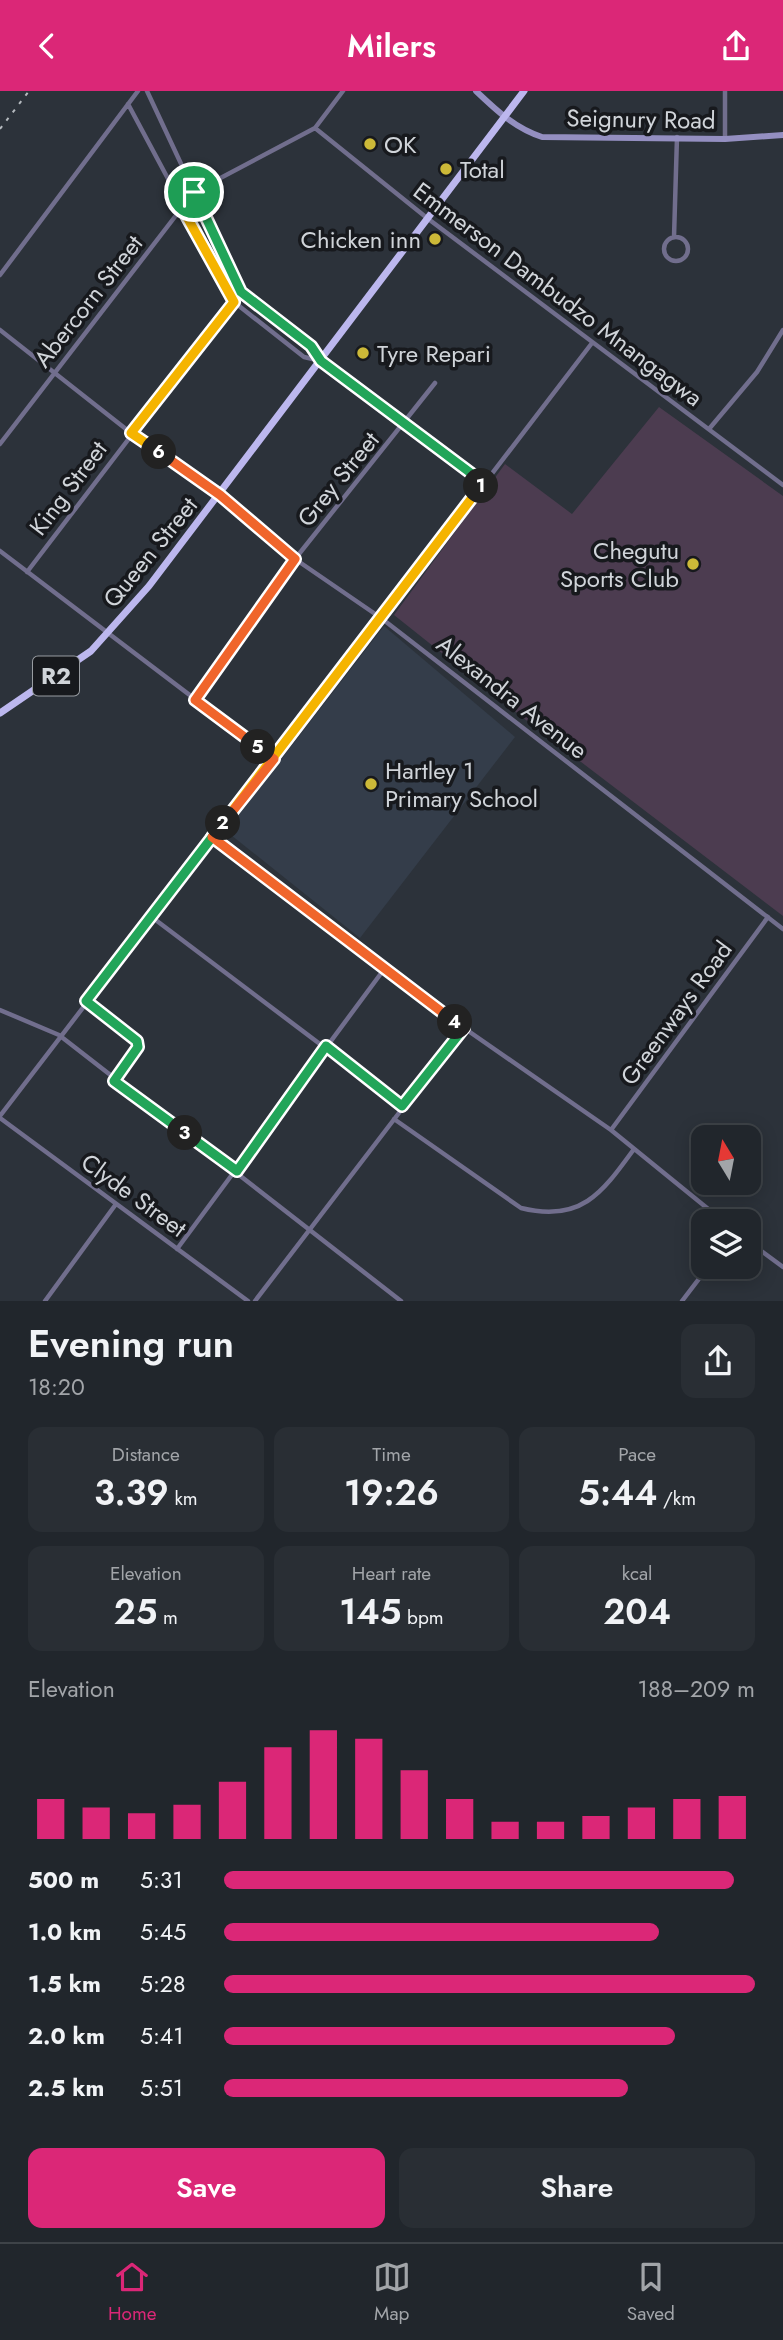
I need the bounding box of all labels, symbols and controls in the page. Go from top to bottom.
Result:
text: Milers [347,23,436,69]
icon: back [28,27,66,65]
icon: share [717,27,755,65]
street label: Seignury Road [566,100,716,138]
place label: OK [384,127,417,162]
marker: OK [362,136,378,152]
place label: Total [460,152,505,187]
marker: Total [438,161,454,177]
pin [164,162,224,222]
icon: arrive [175,173,213,211]
street label: Emmerson Dambudzo Mnangagwa [406,173,710,415]
place label: Chicken inn [300,222,421,257]
street label: Abercorn Street [25,227,151,375]
marker: Chicken inn [427,231,443,247]
place label: Tyre Repari [377,336,491,371]
marker: Tyre Repari [355,345,371,361]
street label: Grey Street [289,424,387,534]
street label: King Street [21,433,115,543]
pin: 6 [142,435,176,469]
text: 6 [152,438,165,465]
pin: 1 [463,469,498,503]
text: 1 [476,472,485,499]
street label: Queen Street [94,489,206,615]
place label: Chegutu Sports Club [560,533,679,596]
marker: Chegutu Sports Club [685,556,701,572]
street label: Alexandra Avenue [429,627,595,767]
road number: R2 [33,657,79,695]
pin: 5 [240,729,276,765]
text: 5 [251,733,264,760]
place label: Hartley 1 Primary School [385,753,538,816]
marker: Hartley 1 Primary School [363,776,379,792]
pin: 2 [206,805,241,841]
text: 2 [216,809,229,836]
street label: Greenways Road [612,934,740,1092]
pin: 4 [438,1005,472,1039]
text: 4 [448,1008,461,1035]
pin: 3 [168,1115,202,1151]
text: 3 [179,1119,190,1146]
north arrow [691,1125,761,1195]
map controls [691,1125,761,1279]
street label: Clyde Street [74,1145,194,1245]
button: layers [691,1209,761,1279]
text: Evening run [28,1316,234,1371]
button: share [681,1324,755,1398]
text: 18:20 [28,1370,85,1404]
text: Distance [112,1441,180,1468]
text: Time [372,1441,411,1468]
text: Pace [618,1441,656,1468]
text: 3.39 [94,1468,169,1518]
text: 19:26 [344,1468,439,1518]
text: 5:44 [578,1468,657,1518]
text: km [169,1485,198,1512]
text: /km [657,1485,696,1512]
text: Elevation [110,1560,182,1587]
text: Heart rate [352,1560,431,1587]
text: kcal [622,1560,653,1587]
text: 25 [114,1587,157,1637]
text: 145 [339,1587,401,1637]
text: 204 [603,1587,671,1637]
text: m [157,1604,178,1631]
text: bpm [401,1604,444,1631]
text: Elevation [28,1672,115,1706]
text: 188–209 m [638,1672,755,1706]
text: 500 m [28,1863,99,1897]
text: 5:31 [140,1863,183,1897]
text: 1.0 km [28,1915,101,1949]
text: 5:45 [140,1915,186,1949]
text: 1.5 km [28,1967,101,2001]
text: 5:28 [140,1967,186,2001]
text: 2.0 km [28,2019,105,2053]
text: 5:41 [140,2019,184,2053]
text: 2.5 km [28,2071,104,2105]
text: 5:51 [140,2071,183,2105]
button: Save [28,2148,385,2228]
button: Share [399,2148,755,2228]
tab: Home [108,2258,157,2327]
tab: Map [373,2258,411,2327]
tab: Saved [627,2258,675,2327]

